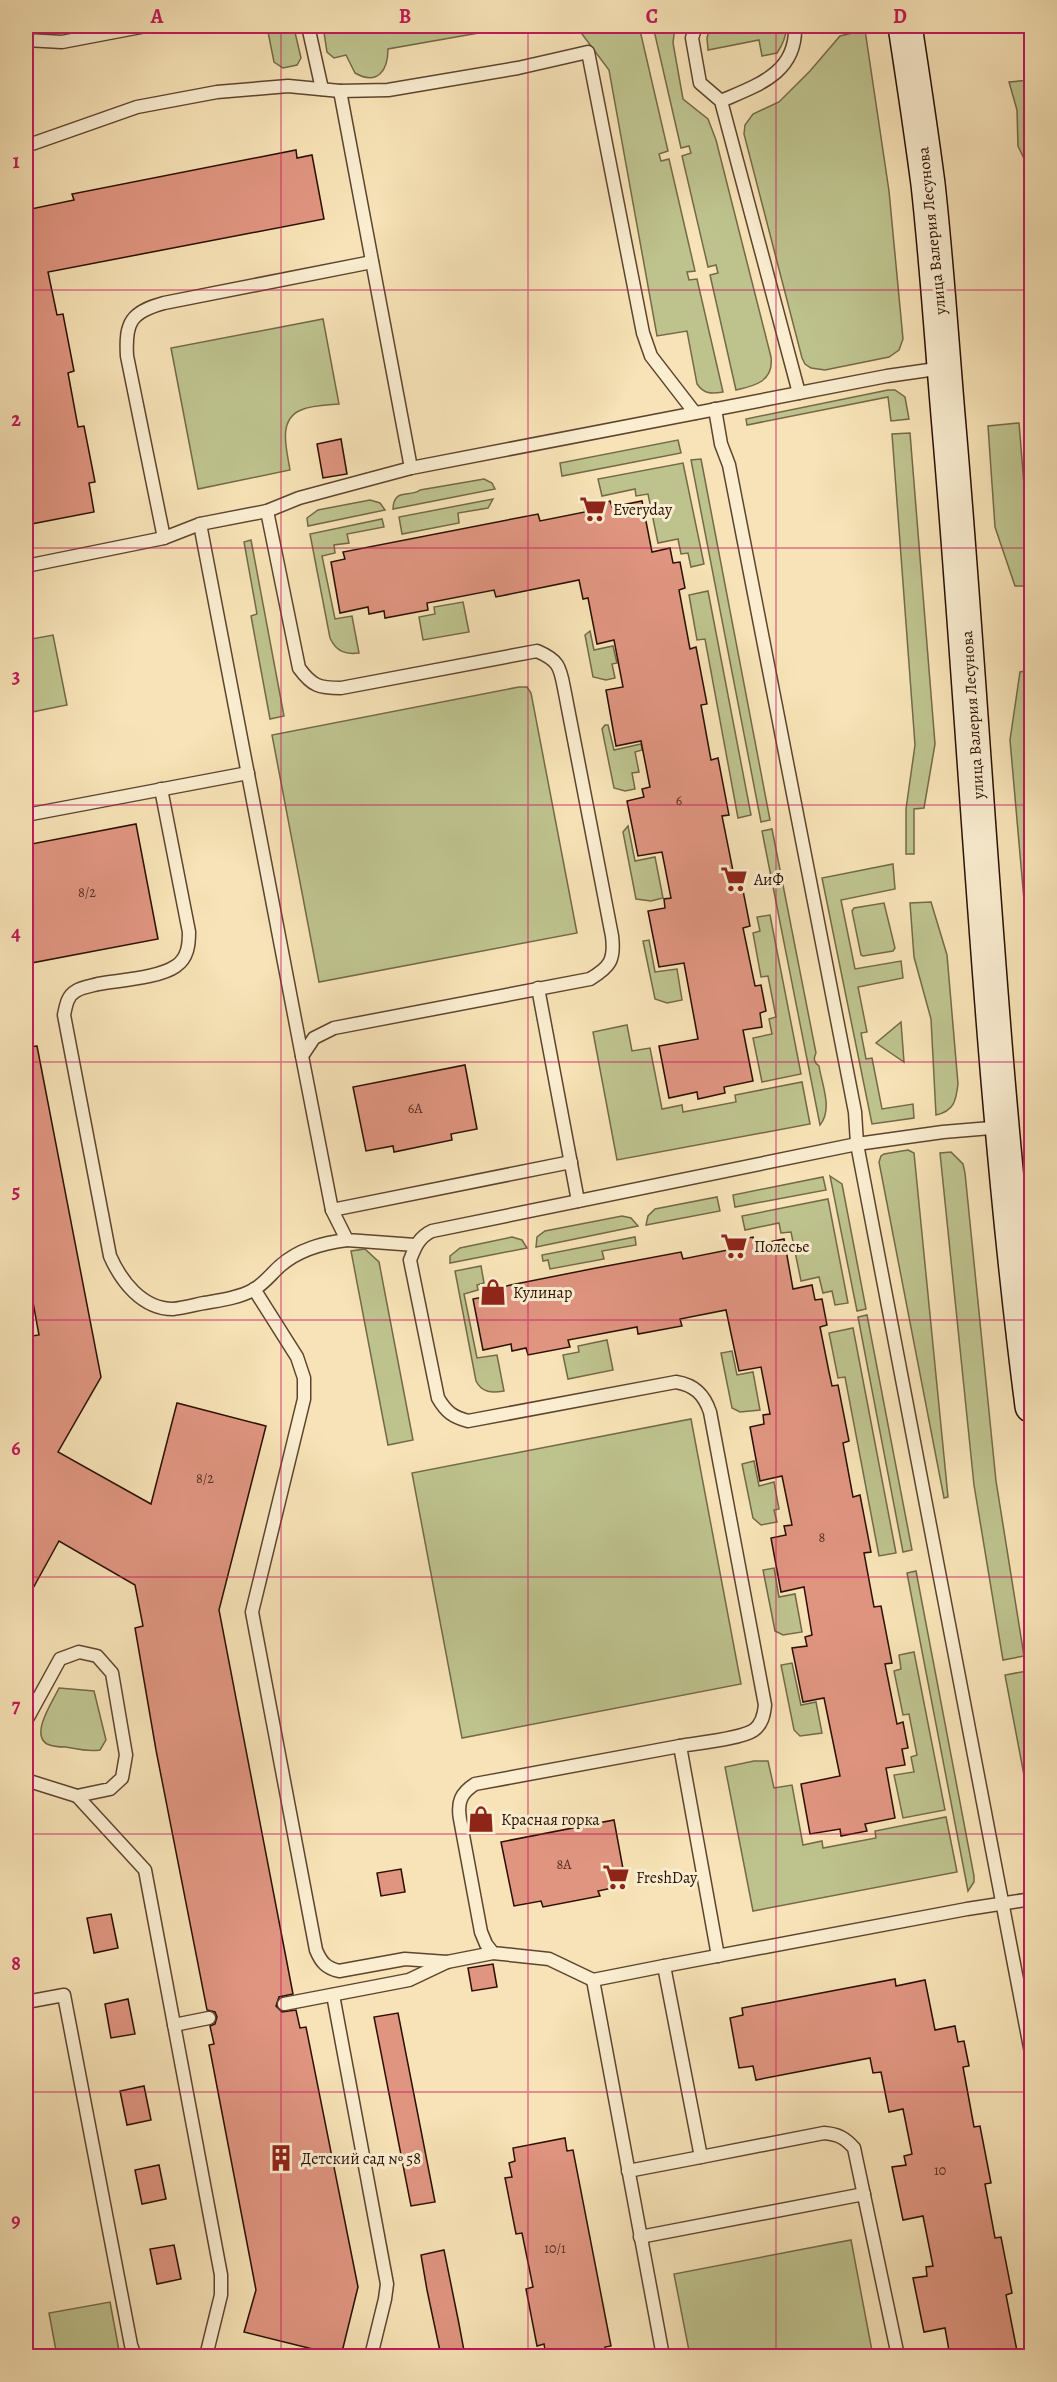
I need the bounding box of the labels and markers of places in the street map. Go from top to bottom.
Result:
supermarket icon: Everyday [578,494,608,524]
place label: Everyday [613,499,673,521]
supermarket icon: АиФ [719,864,749,894]
place label: АиФ [753,869,784,891]
supermarket icon: Полесье [719,1231,749,1261]
place label: Полесье [754,1236,810,1258]
shop icon: Кулинар [478,1277,508,1307]
place label: Кулинар [513,1282,572,1304]
shop icon: Красная горка [466,1804,496,1834]
place label: Красная горка [501,1809,600,1831]
supermarket icon: FreshDay [601,1862,631,1892]
place label: FreshDay [636,1867,698,1889]
building icon: Детский сад № 58 [266,2143,296,2173]
place label: Детский сад № 58 [301,2148,421,2170]

